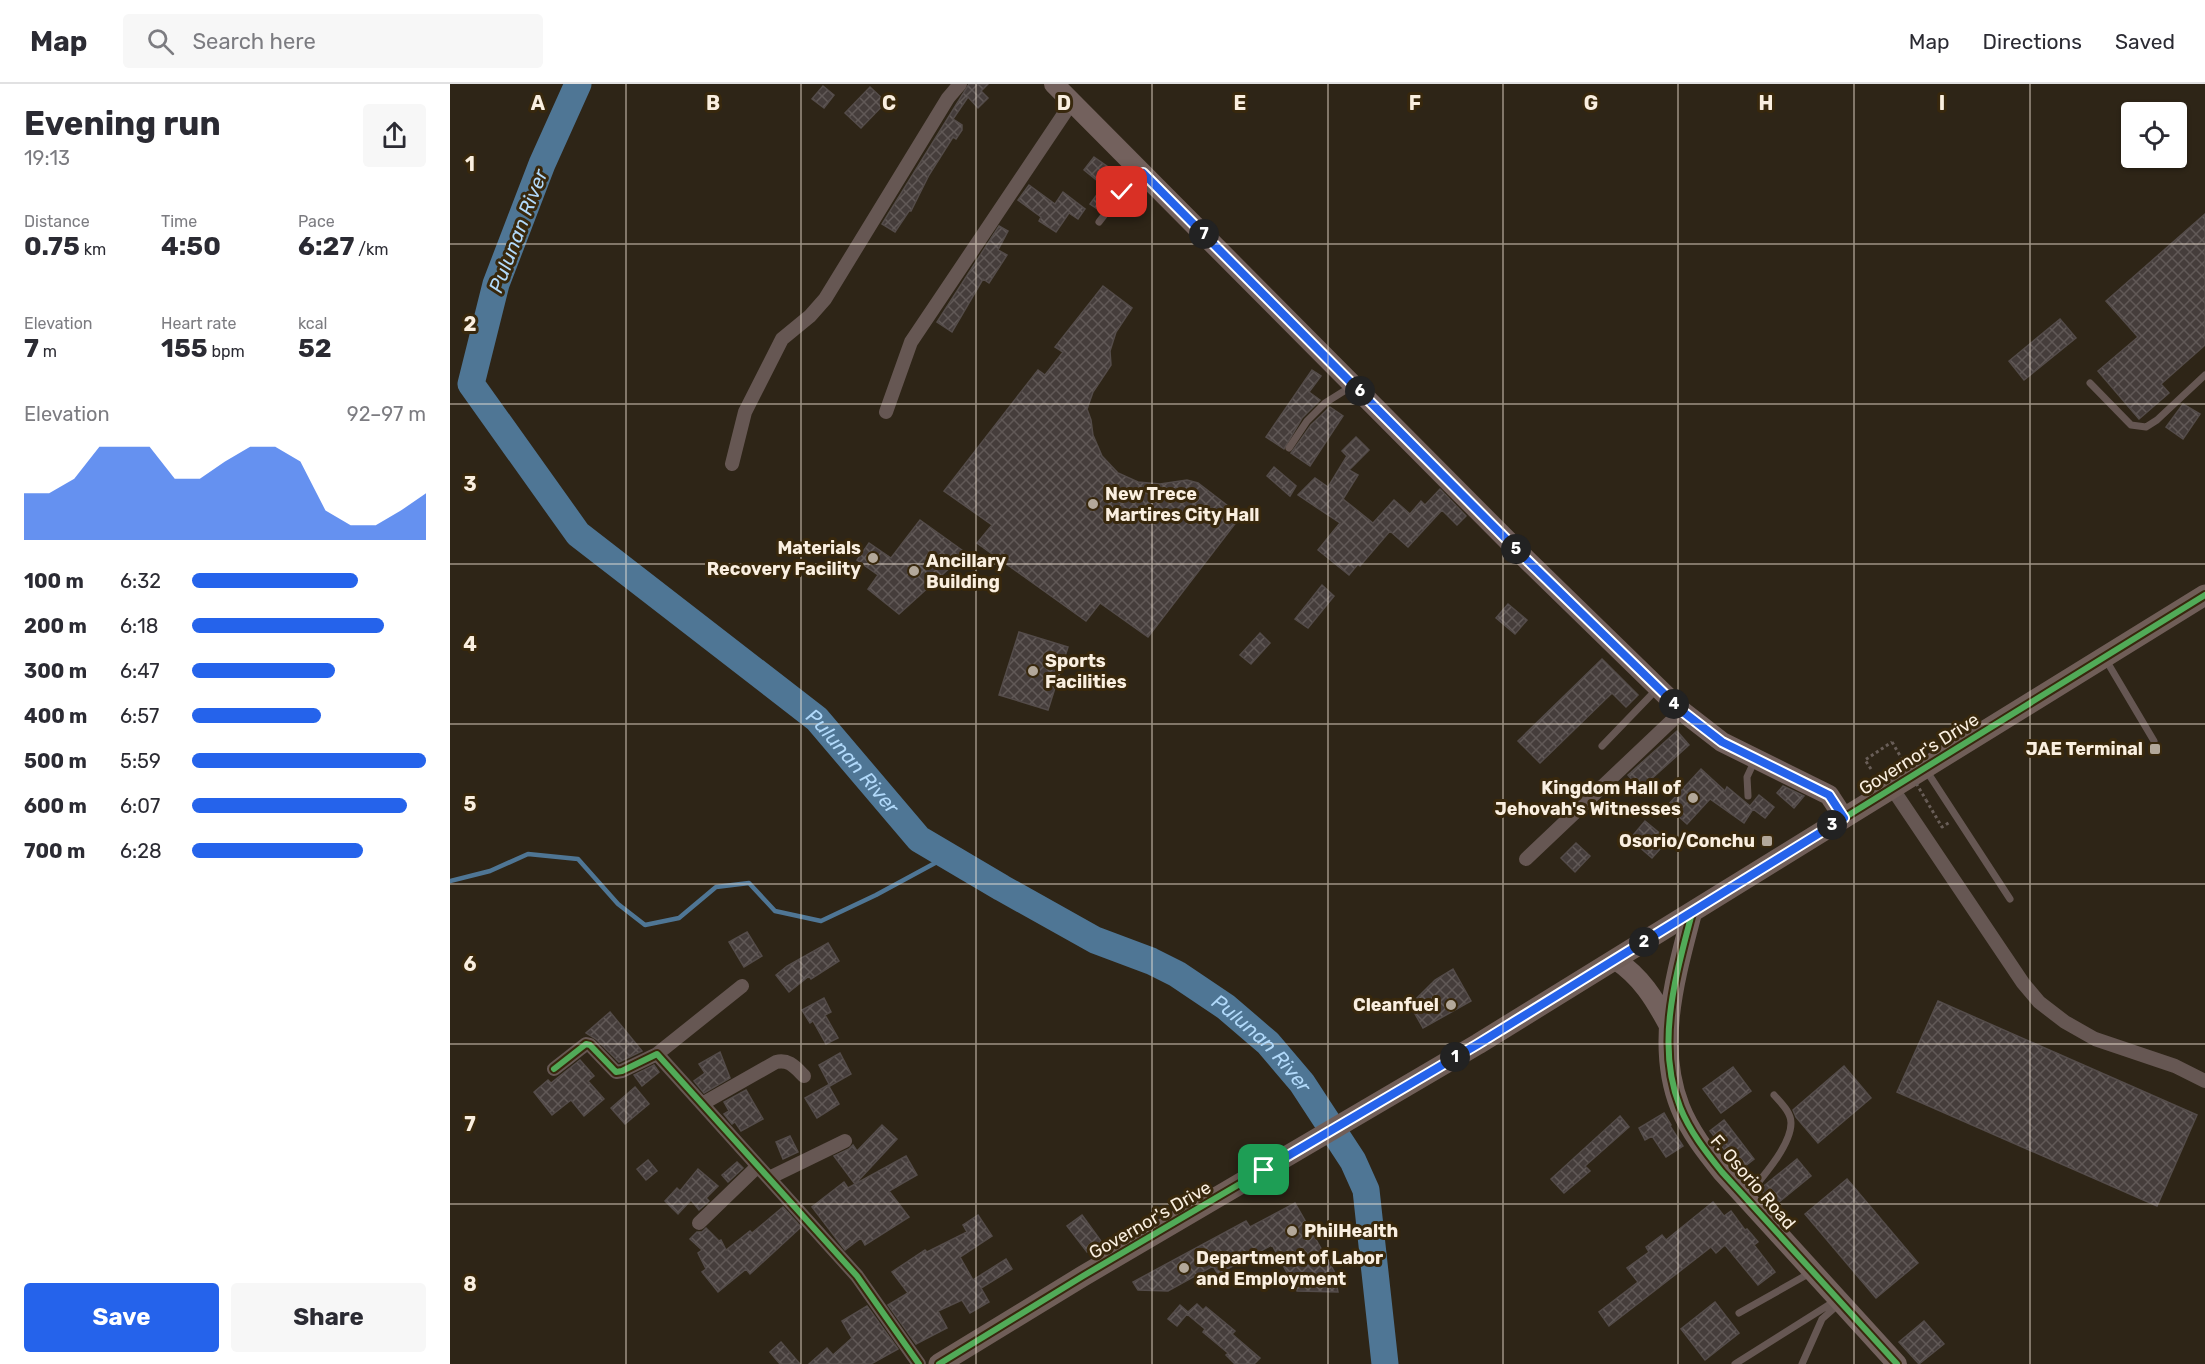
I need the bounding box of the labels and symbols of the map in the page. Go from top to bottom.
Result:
text: A [531,91,546,115]
text: B [706,91,720,115]
text: C [882,91,896,115]
text: D [1057,91,1071,115]
text: E [1234,91,1246,115]
text: F [1409,91,1421,115]
text: G [1584,91,1598,115]
text: H [1759,91,1773,115]
text: I [1939,91,1945,115]
text: 1 [465,152,475,176]
water label: Pulunan River [483,165,553,296]
pin [1096,166,1147,217]
pin: 7 [1189,219,1219,249]
text: 2 [464,312,477,336]
pin: 6 [1345,376,1375,406]
text: 3 [463,472,477,496]
place label: New Trece Martires City Hall [1105,483,1259,526]
marker: New Trece Martires City Hall [1086,497,1100,511]
pin: 5 [1501,534,1531,564]
place label: Materials Recovery Facility [707,537,861,580]
place label: Ancillary Building [926,550,1006,593]
marker: Materials Recovery Facility [866,551,880,565]
marker: Ancillary Building [907,564,921,578]
text: 4 [463,632,477,656]
place label: Sports Facilities [1045,650,1127,693]
marker: Sports Facilities [1026,664,1040,678]
pin: 4 [1659,689,1689,719]
water label: Pulunan River [802,703,905,820]
street label: Governor's Drive [1855,708,1983,800]
place label: JAE Terminal [2026,738,2143,760]
marker: JAE Terminal [2148,742,2162,756]
place label: Kingdom Hall of Jehovah's Witnesses [1495,777,1681,820]
marker: Kingdom Hall of Jehovah's Witnesses [1686,791,1700,805]
text: 5 [464,792,477,816]
pin: 3 [1817,810,1847,840]
place label: Osorio/Conchu [1619,830,1755,852]
marker: Osorio/Conchu [1760,834,1774,848]
pin: 2 [1629,927,1659,957]
text: 6 [463,952,477,976]
water label: Pulunan River [1207,989,1317,1098]
place label: Cleanfuel [1353,994,1439,1016]
marker: Cleanfuel [1444,998,1458,1012]
pin: 1 [1440,1042,1470,1072]
text: 7 [464,1112,476,1136]
street label: F. Osorio Road [1706,1130,1800,1234]
pin [1238,1144,1289,1195]
street label: Governor's Drive [1085,1176,1215,1264]
place label: PhilHealth [1304,1220,1398,1242]
marker: PhilHealth [1285,1224,1299,1238]
place label: Department of Labor and Employment [1196,1247,1383,1290]
marker: Department of Labor and Employment [1177,1261,1191,1275]
text: 8 [463,1272,477,1296]

